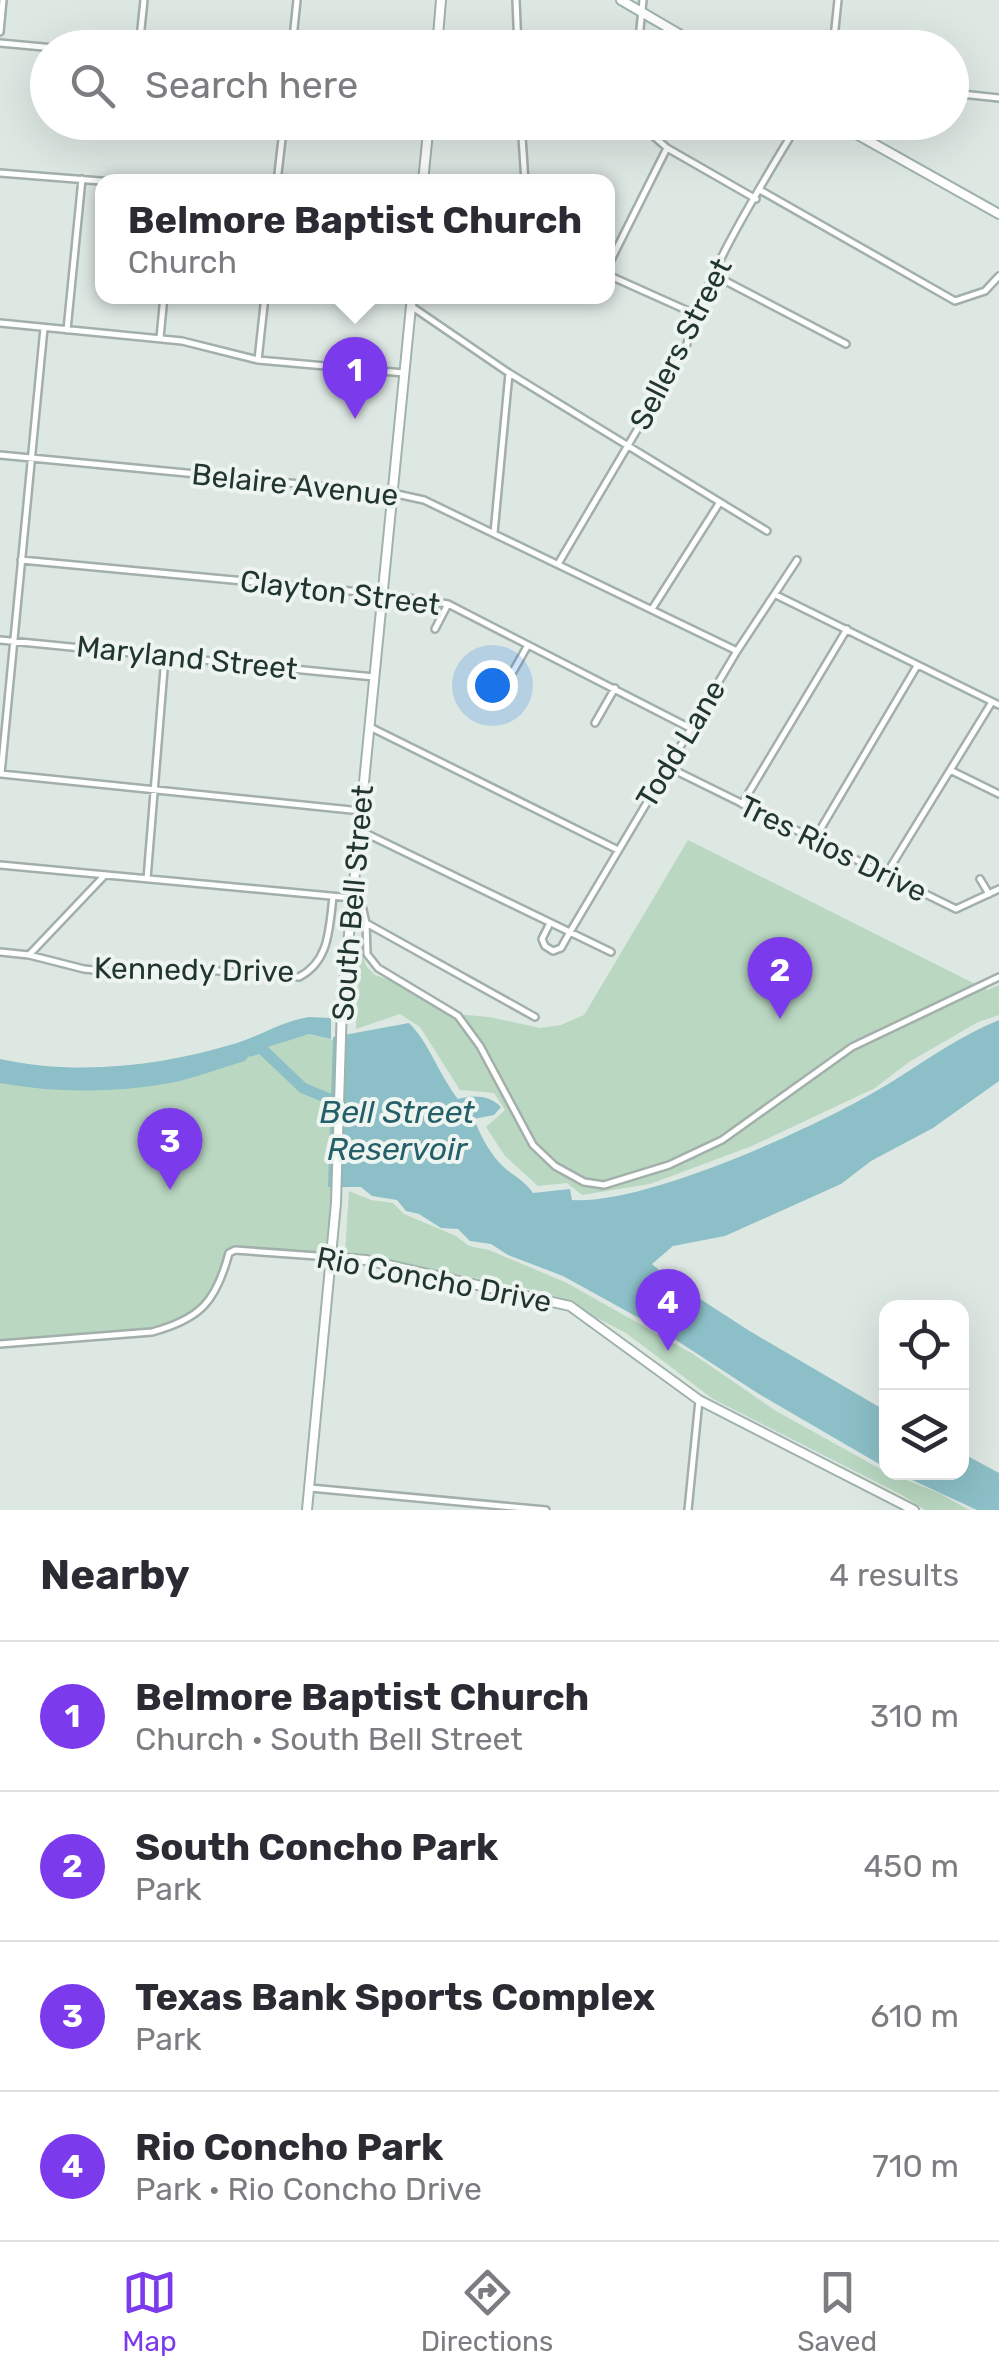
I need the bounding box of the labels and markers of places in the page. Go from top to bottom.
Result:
pin: 1 [322,336,388,419]
pin: 2 [748,936,812,1019]
pin: 3 [138,1108,202,1190]
pin: 4 [636,1268,700,1351]

